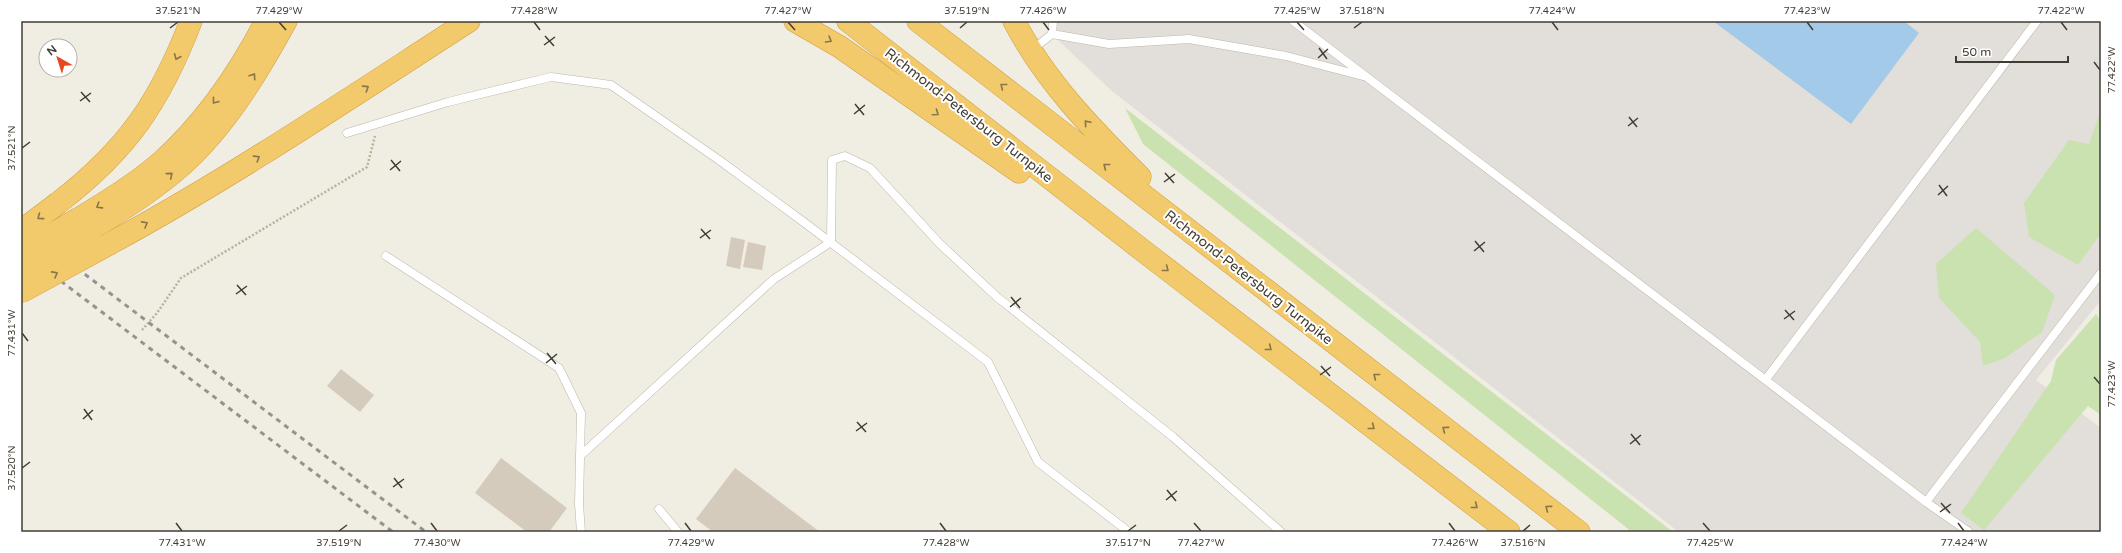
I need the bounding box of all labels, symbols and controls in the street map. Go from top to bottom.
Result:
text: 37.521°N [155,5,201,17]
text: 77.429°W [255,5,303,17]
text: 77.428°W [510,5,558,17]
text: 77.427°W [764,5,812,17]
text: 37.519°N [944,5,990,17]
text: 77.426°W [1019,5,1067,17]
text: 77.425°W [1274,5,1321,17]
text: 37.518°N [1339,5,1385,17]
text: 77.424°W [1528,5,1576,17]
text: 77.423°W [1783,5,1831,17]
text: 77.422°W [2037,5,2085,17]
one-way arrow [824,36,832,43]
north arrow [38,38,78,78]
scale bar [1956,38,2068,64]
text: N [44,43,60,58]
street label: Richmond-Petersburg Turnpike [881,45,1056,186]
text: 50 m [1962,45,1991,59]
text: 77.422°W [2106,46,2118,94]
one-way arrow [173,54,181,61]
one-way arrow [249,73,256,80]
one-way arrow [1000,84,1007,91]
one-way arrow [362,85,369,92]
one-way arrow [213,96,220,103]
one-way arrow [932,108,939,116]
one-way arrow [1085,120,1092,127]
text: 37.521°N [6,125,18,171]
one-way arrow [253,155,260,163]
one-way arrow [1103,163,1110,170]
one-way arrow [166,173,173,180]
one-way arrow [96,201,103,209]
street label: Richmond-Petersburg Turnpike [1161,207,1336,348]
one-way arrow [37,212,44,219]
one-way arrow [141,222,148,229]
one-way arrow [1161,264,1168,271]
one-way arrow [51,271,58,278]
text: 77.431°W [6,309,18,357]
one-way arrow [1265,343,1272,351]
text: 77.423°W [2106,360,2118,408]
one-way arrow [1373,373,1380,381]
one-way arrow [1368,422,1375,429]
one-way arrow [1442,427,1449,434]
text: 37.520°N [6,445,18,491]
one-way arrow [1471,502,1478,509]
one-way arrow [1545,506,1552,513]
text: 77.431°W [158,537,206,549]
text: 37.519°N [316,537,362,549]
text: 77.430°W [413,537,461,549]
text: 77.429°W [667,537,715,549]
text: 77.428°W [922,537,970,549]
text: 37.517°N [1105,537,1151,549]
text: 77.427°W [1177,537,1225,549]
text: 77.426°W [1431,537,1479,549]
text: 37.516°N [1500,537,1546,549]
text: 77.425°W [1687,537,1734,549]
text: 77.424°W [1940,537,1988,549]

